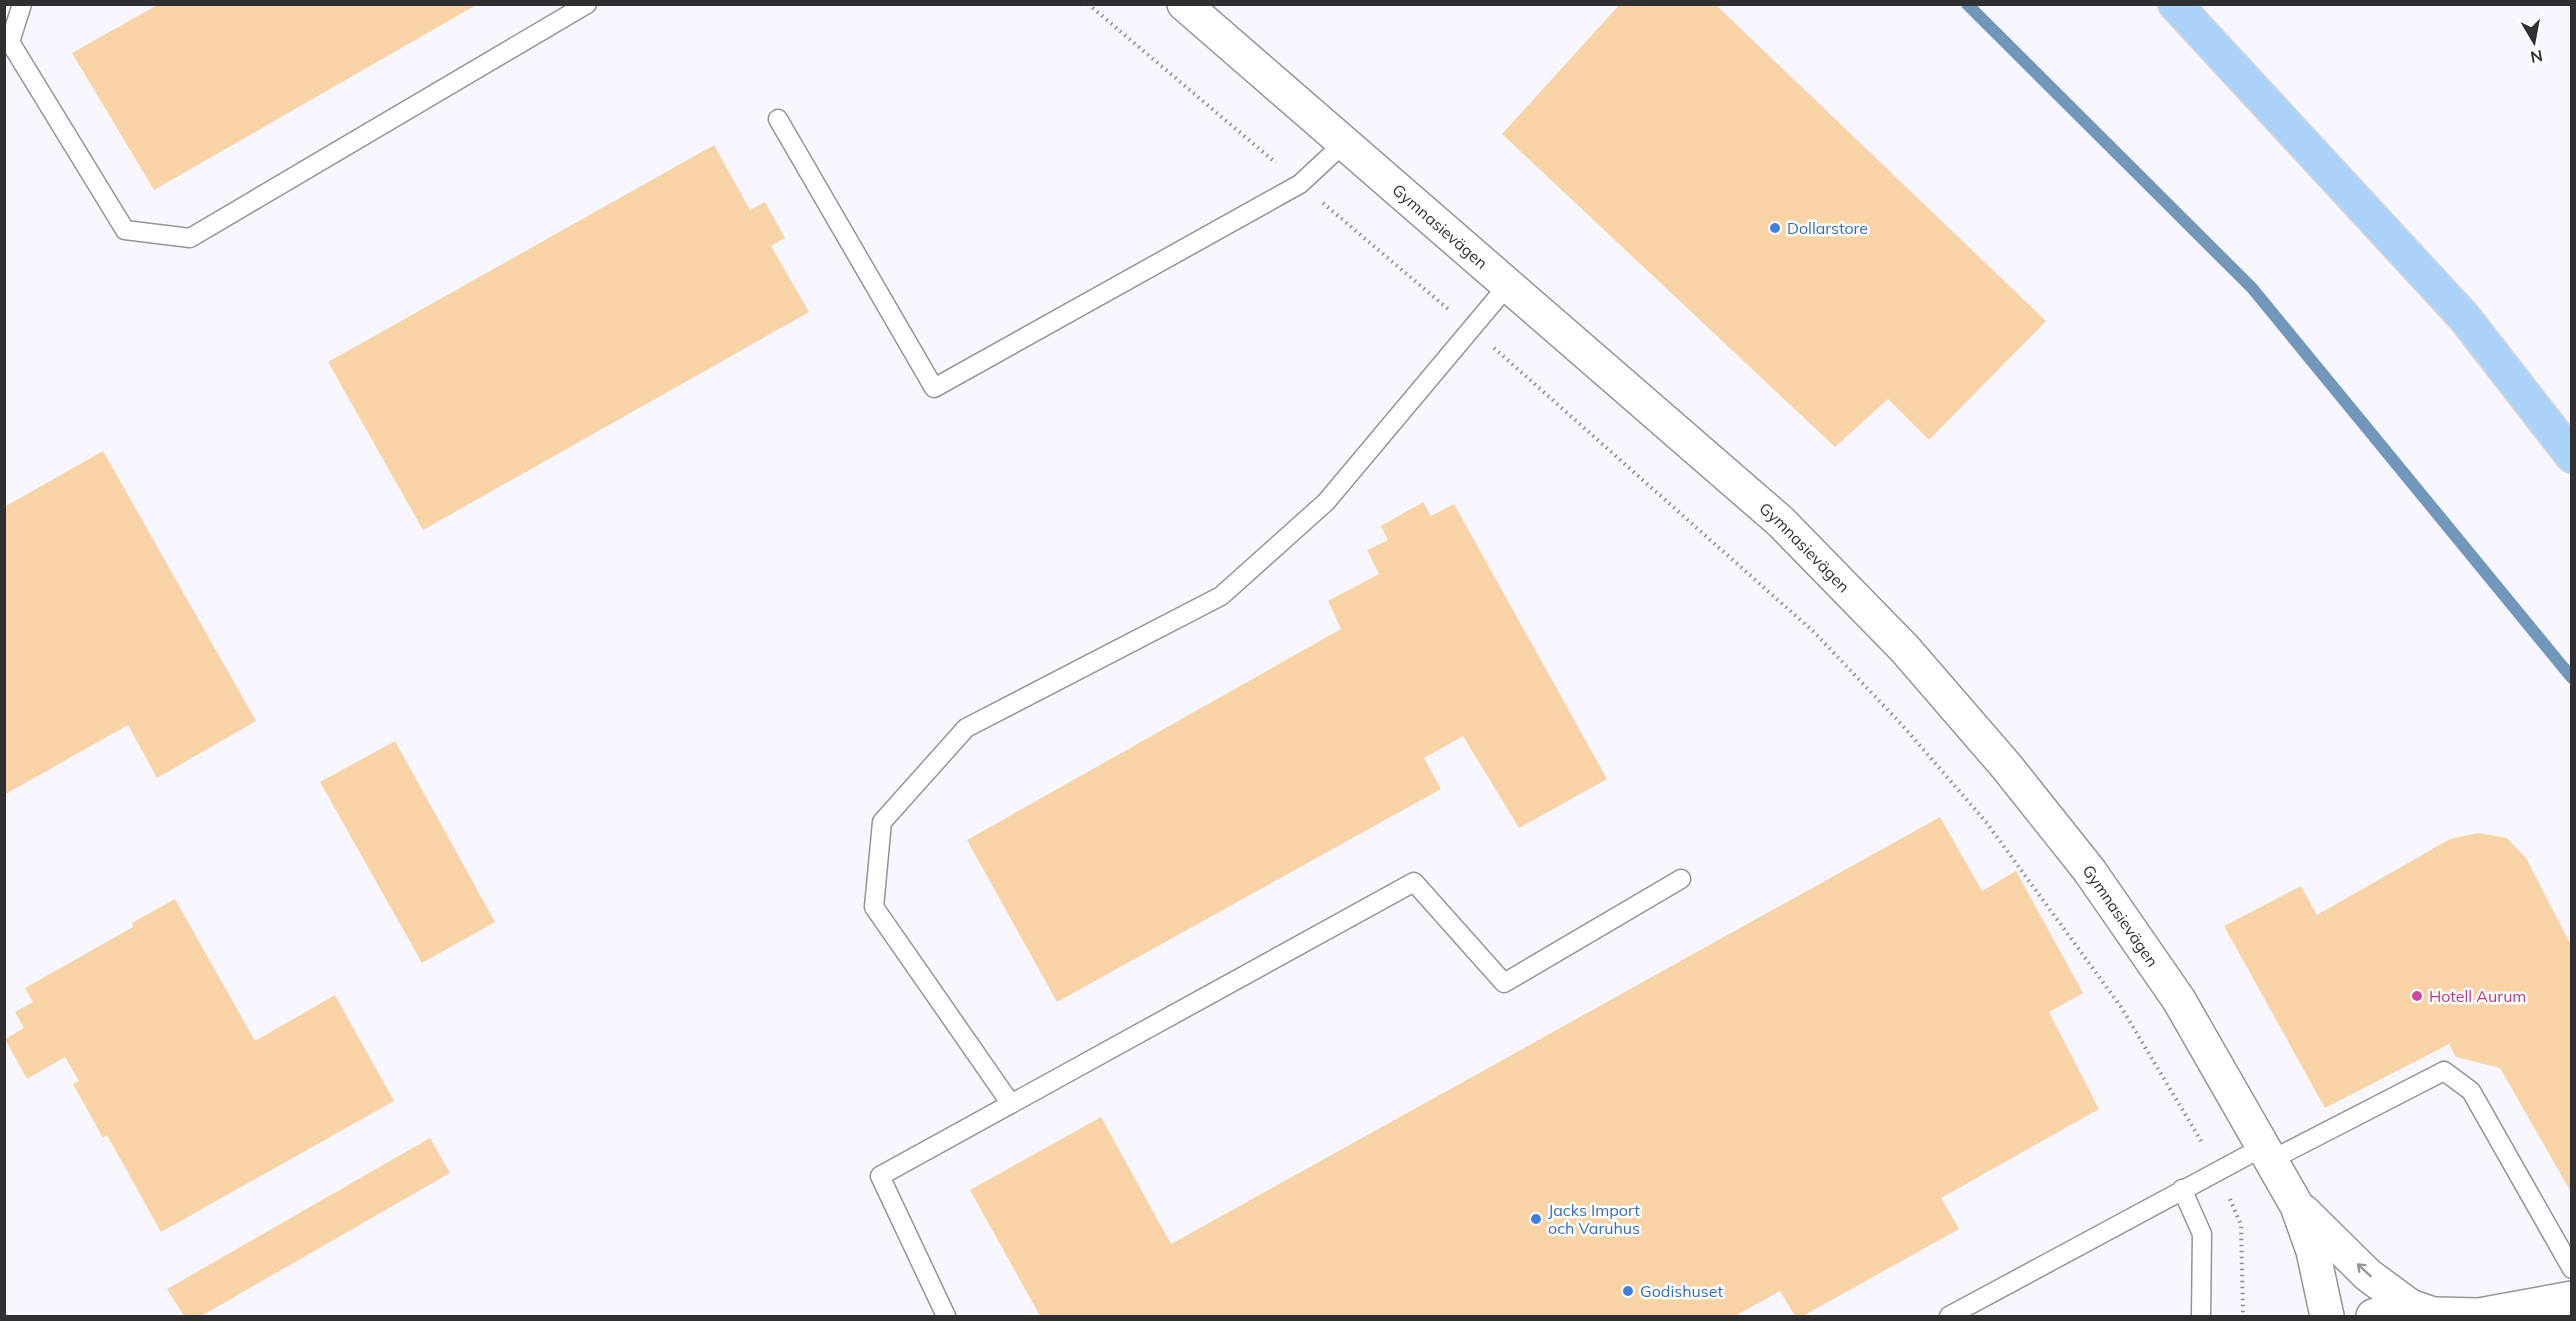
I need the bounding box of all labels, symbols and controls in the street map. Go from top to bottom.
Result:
north arrow [2504,12,2564,72]
text: N [2529,46,2544,68]
street label: Gymnasievägen [1388,179,1492,273]
place label: Dollarstore [1787,218,1868,238]
marker: Dollarstore [1768,221,1782,235]
street label: Gymnasievägen [1755,498,1854,596]
street label: Gymnasievägen [2078,861,2163,970]
place label: Hotell Aurum [2429,986,2526,1006]
marker: Hotell Aurum [2410,989,2424,1003]
place label: Jacks Import och Varuhus [1548,1200,1640,1238]
marker: Jacks Import och Varuhus [1529,1212,1543,1226]
one-way arrow [2357,1264,2372,1278]
place label: Godishuset [1640,1281,1723,1301]
marker: Godishuset [1621,1284,1635,1298]

